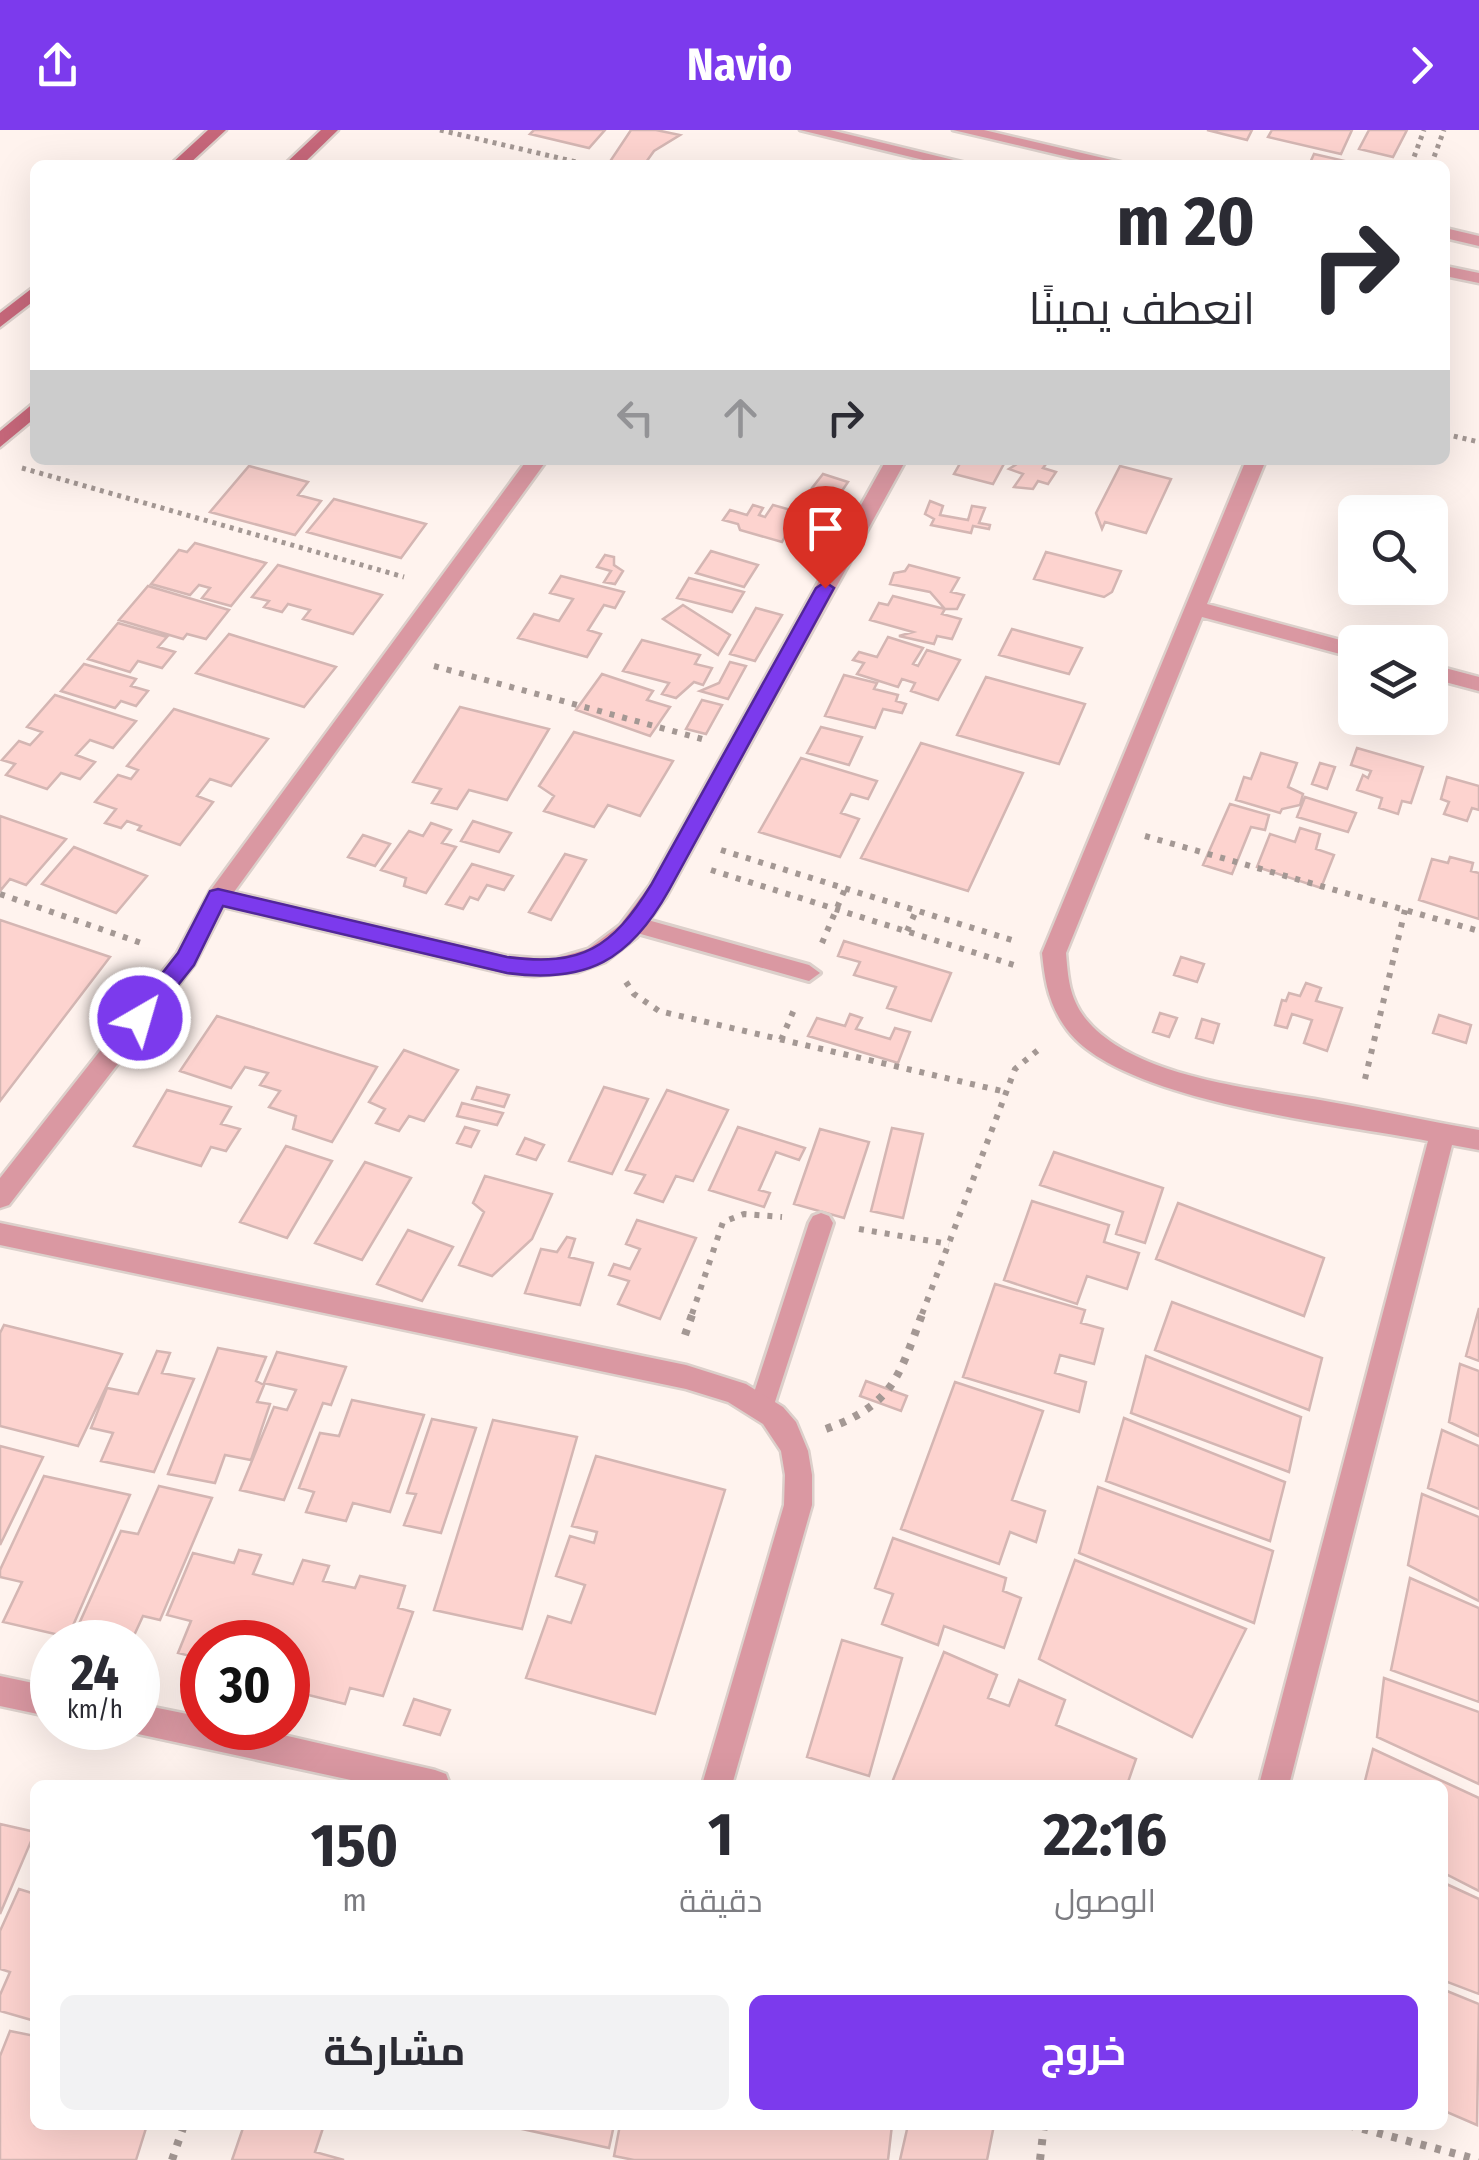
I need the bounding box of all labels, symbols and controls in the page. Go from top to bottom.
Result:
icon: share [30,38,85,93]
text: Navio [687,38,792,92]
icon: forward [1394,38,1449,93]
text: 20 m [1116,180,1255,264]
icon: right [1290,200,1420,330]
text: انعطف يمينًا [1028,282,1255,336]
icon: left [608,390,663,445]
icon: ahead [713,390,768,445]
icon: right [818,390,873,445]
pin [783,486,868,589]
map controls [1338,495,1448,735]
button: search [1338,495,1448,605]
icon: arrive [798,501,853,556]
button: layers [1338,625,1448,735]
position arrow [88,966,192,1070]
speed limit sign: 30 [180,1620,310,1750]
text: 24 [71,1643,119,1703]
text: km/h [67,1695,123,1725]
text: 1 [708,1799,733,1871]
text: 22:16 [1043,1799,1167,1871]
text: 150 [311,1810,398,1882]
text: m [342,1881,367,1919]
text: دقيقة [679,1882,762,1920]
text: الوصول [1054,1882,1156,1920]
button: مشاركة [60,1995,729,2110]
button: خروج [749,1995,1418,2110]

